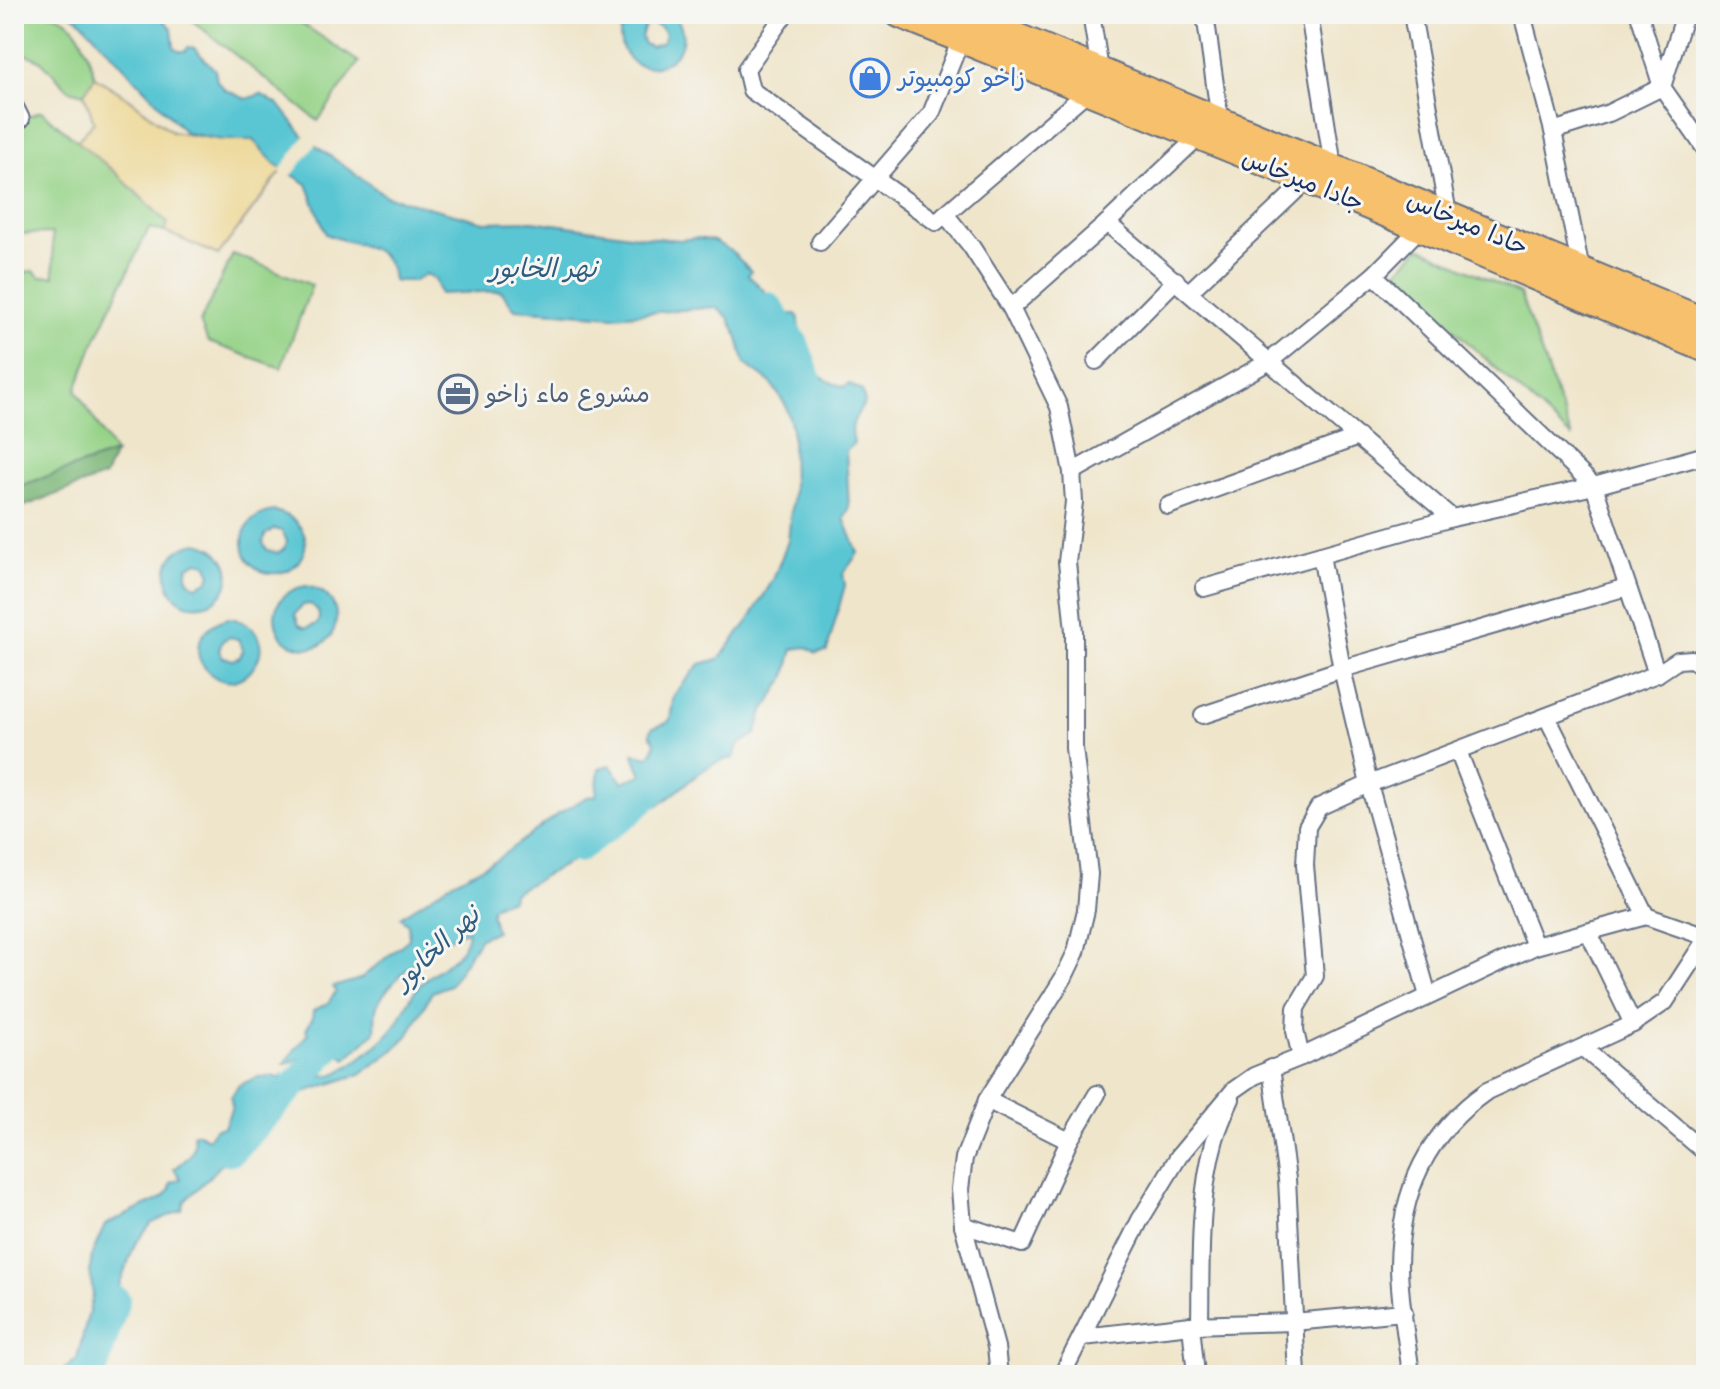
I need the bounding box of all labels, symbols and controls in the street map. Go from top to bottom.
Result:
shop icon: زاخو كومبيوتر [849,57,891,99]
place label: زاخو كومبيوتر [896,61,1025,94]
street label: جادا ميرخاس [1238,140,1369,217]
street label: حادا ميرخاس [1403,182,1533,261]
water label: نهر الخابور [486,250,600,285]
office icon: مشروع ماء زاخو [437,373,479,415]
place label: مشروع ماء زاخو [484,377,650,411]
water label: نهر الخابور [382,895,489,998]

